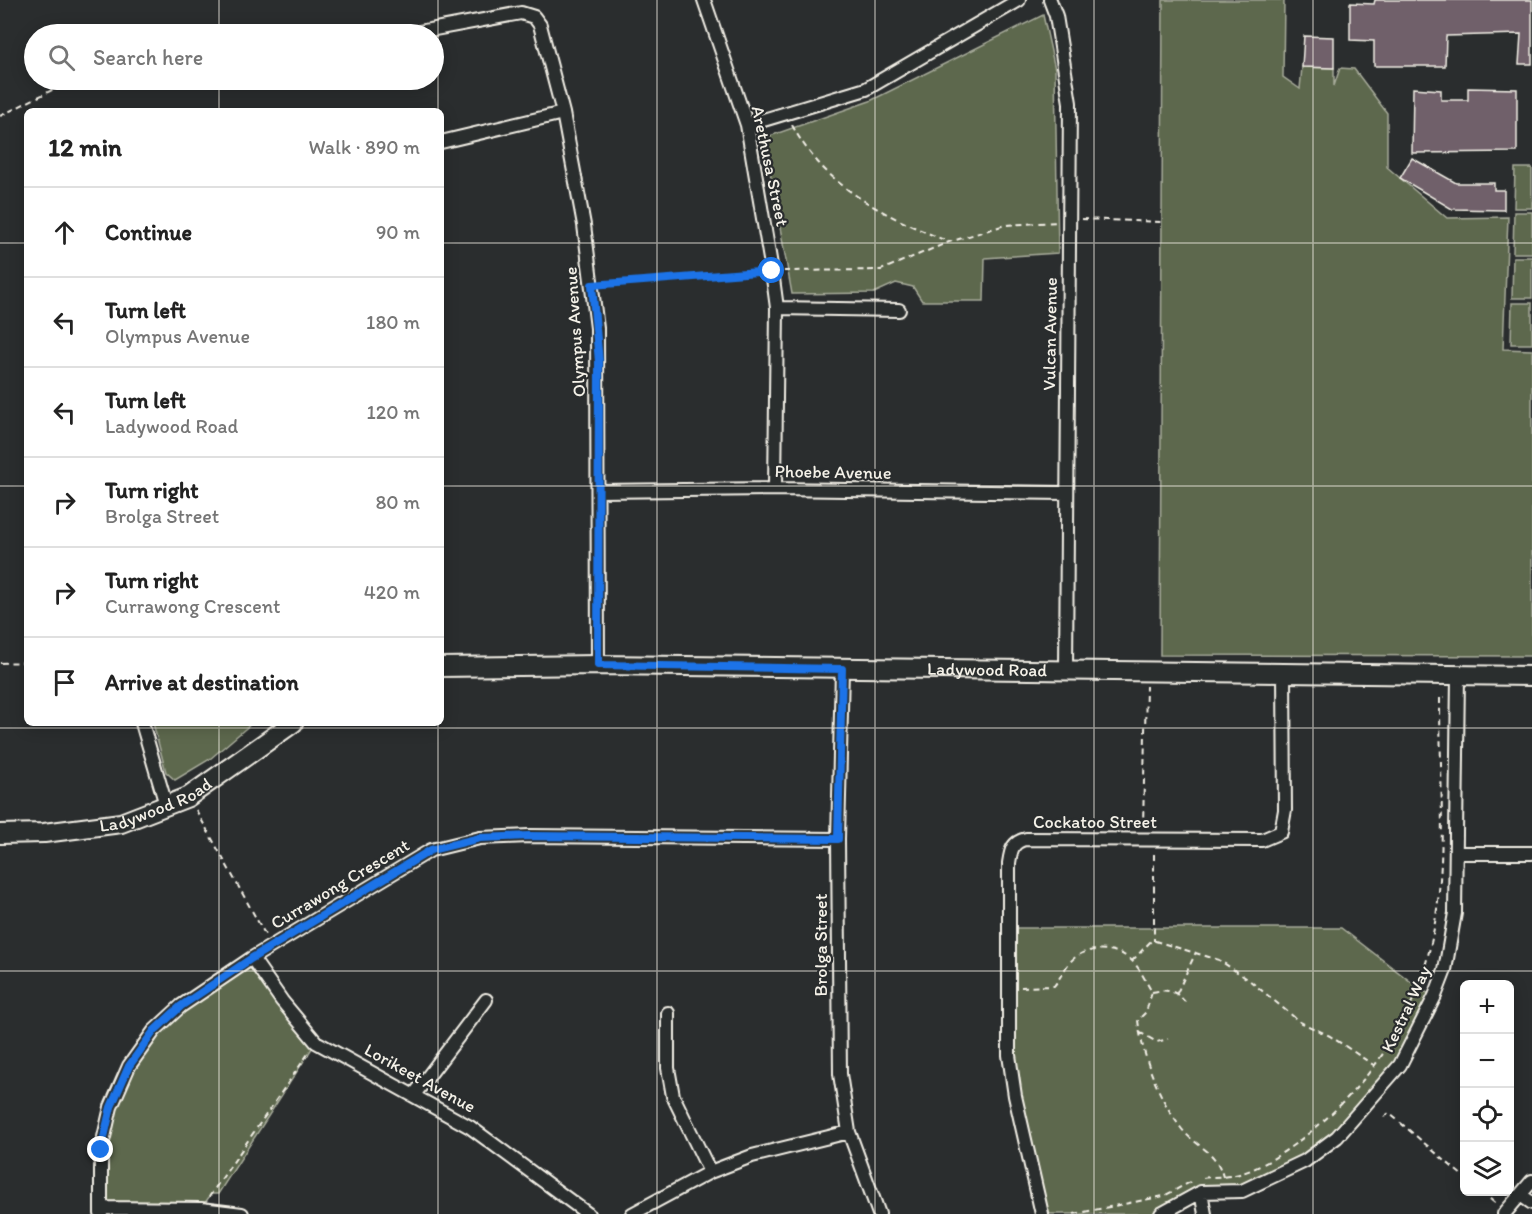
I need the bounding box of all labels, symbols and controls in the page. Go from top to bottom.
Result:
search box [24,24,444,90]
icon: search [45,41,78,74]
text: Search here [93,44,203,71]
street label: Arethusa Street [746,104,794,229]
text: 12 min [48,131,122,163]
text: Walk · 890 m [308,135,420,159]
icon: ahead [48,216,81,249]
text: Continue [105,219,192,246]
text: 90 m [376,220,420,244]
route start [758,257,784,283]
street label: Olympus Avenue [559,266,591,398]
street label: Vulcan Avenue [1038,277,1062,391]
text: Turn left [105,297,186,324]
icon: left [48,306,81,339]
text: 180 m [366,310,420,334]
text: Olympus Avenue [105,324,250,348]
text: Turn left [105,387,186,414]
icon: left [48,396,81,429]
text: 120 m [367,400,420,424]
text: Ladywood Road [105,414,238,438]
street label: Phoebe Avenue [774,460,892,484]
text: Turn right [105,477,199,504]
icon: right [48,486,81,519]
text: 80 m [375,490,420,514]
text: Brolga Street [105,504,219,528]
text: Turn right [105,567,199,594]
icon: right [48,576,81,609]
text: 420 m [364,580,420,604]
text: Currawong Crescent [105,594,281,618]
street label: Ladywood Road [927,658,1047,681]
icon: arrive [48,666,81,699]
text: Arrive at destination [105,669,299,696]
street label: Ladywood Road [98,773,216,837]
street label: Cockatoo Street [1033,811,1157,833]
street label: Currawong Crescent [267,834,414,934]
street label: Brolga Street [810,893,832,996]
street label: Kestral Way [1376,962,1436,1056]
map controls [1460,980,1514,1196]
button: + [1460,980,1514,1034]
button: − [1460,1034,1514,1088]
street label: Lorikeet Avenue [361,1038,479,1118]
button: locate [1460,1088,1514,1142]
route end [87,1136,113,1162]
button: layers [1460,1142,1514,1196]

